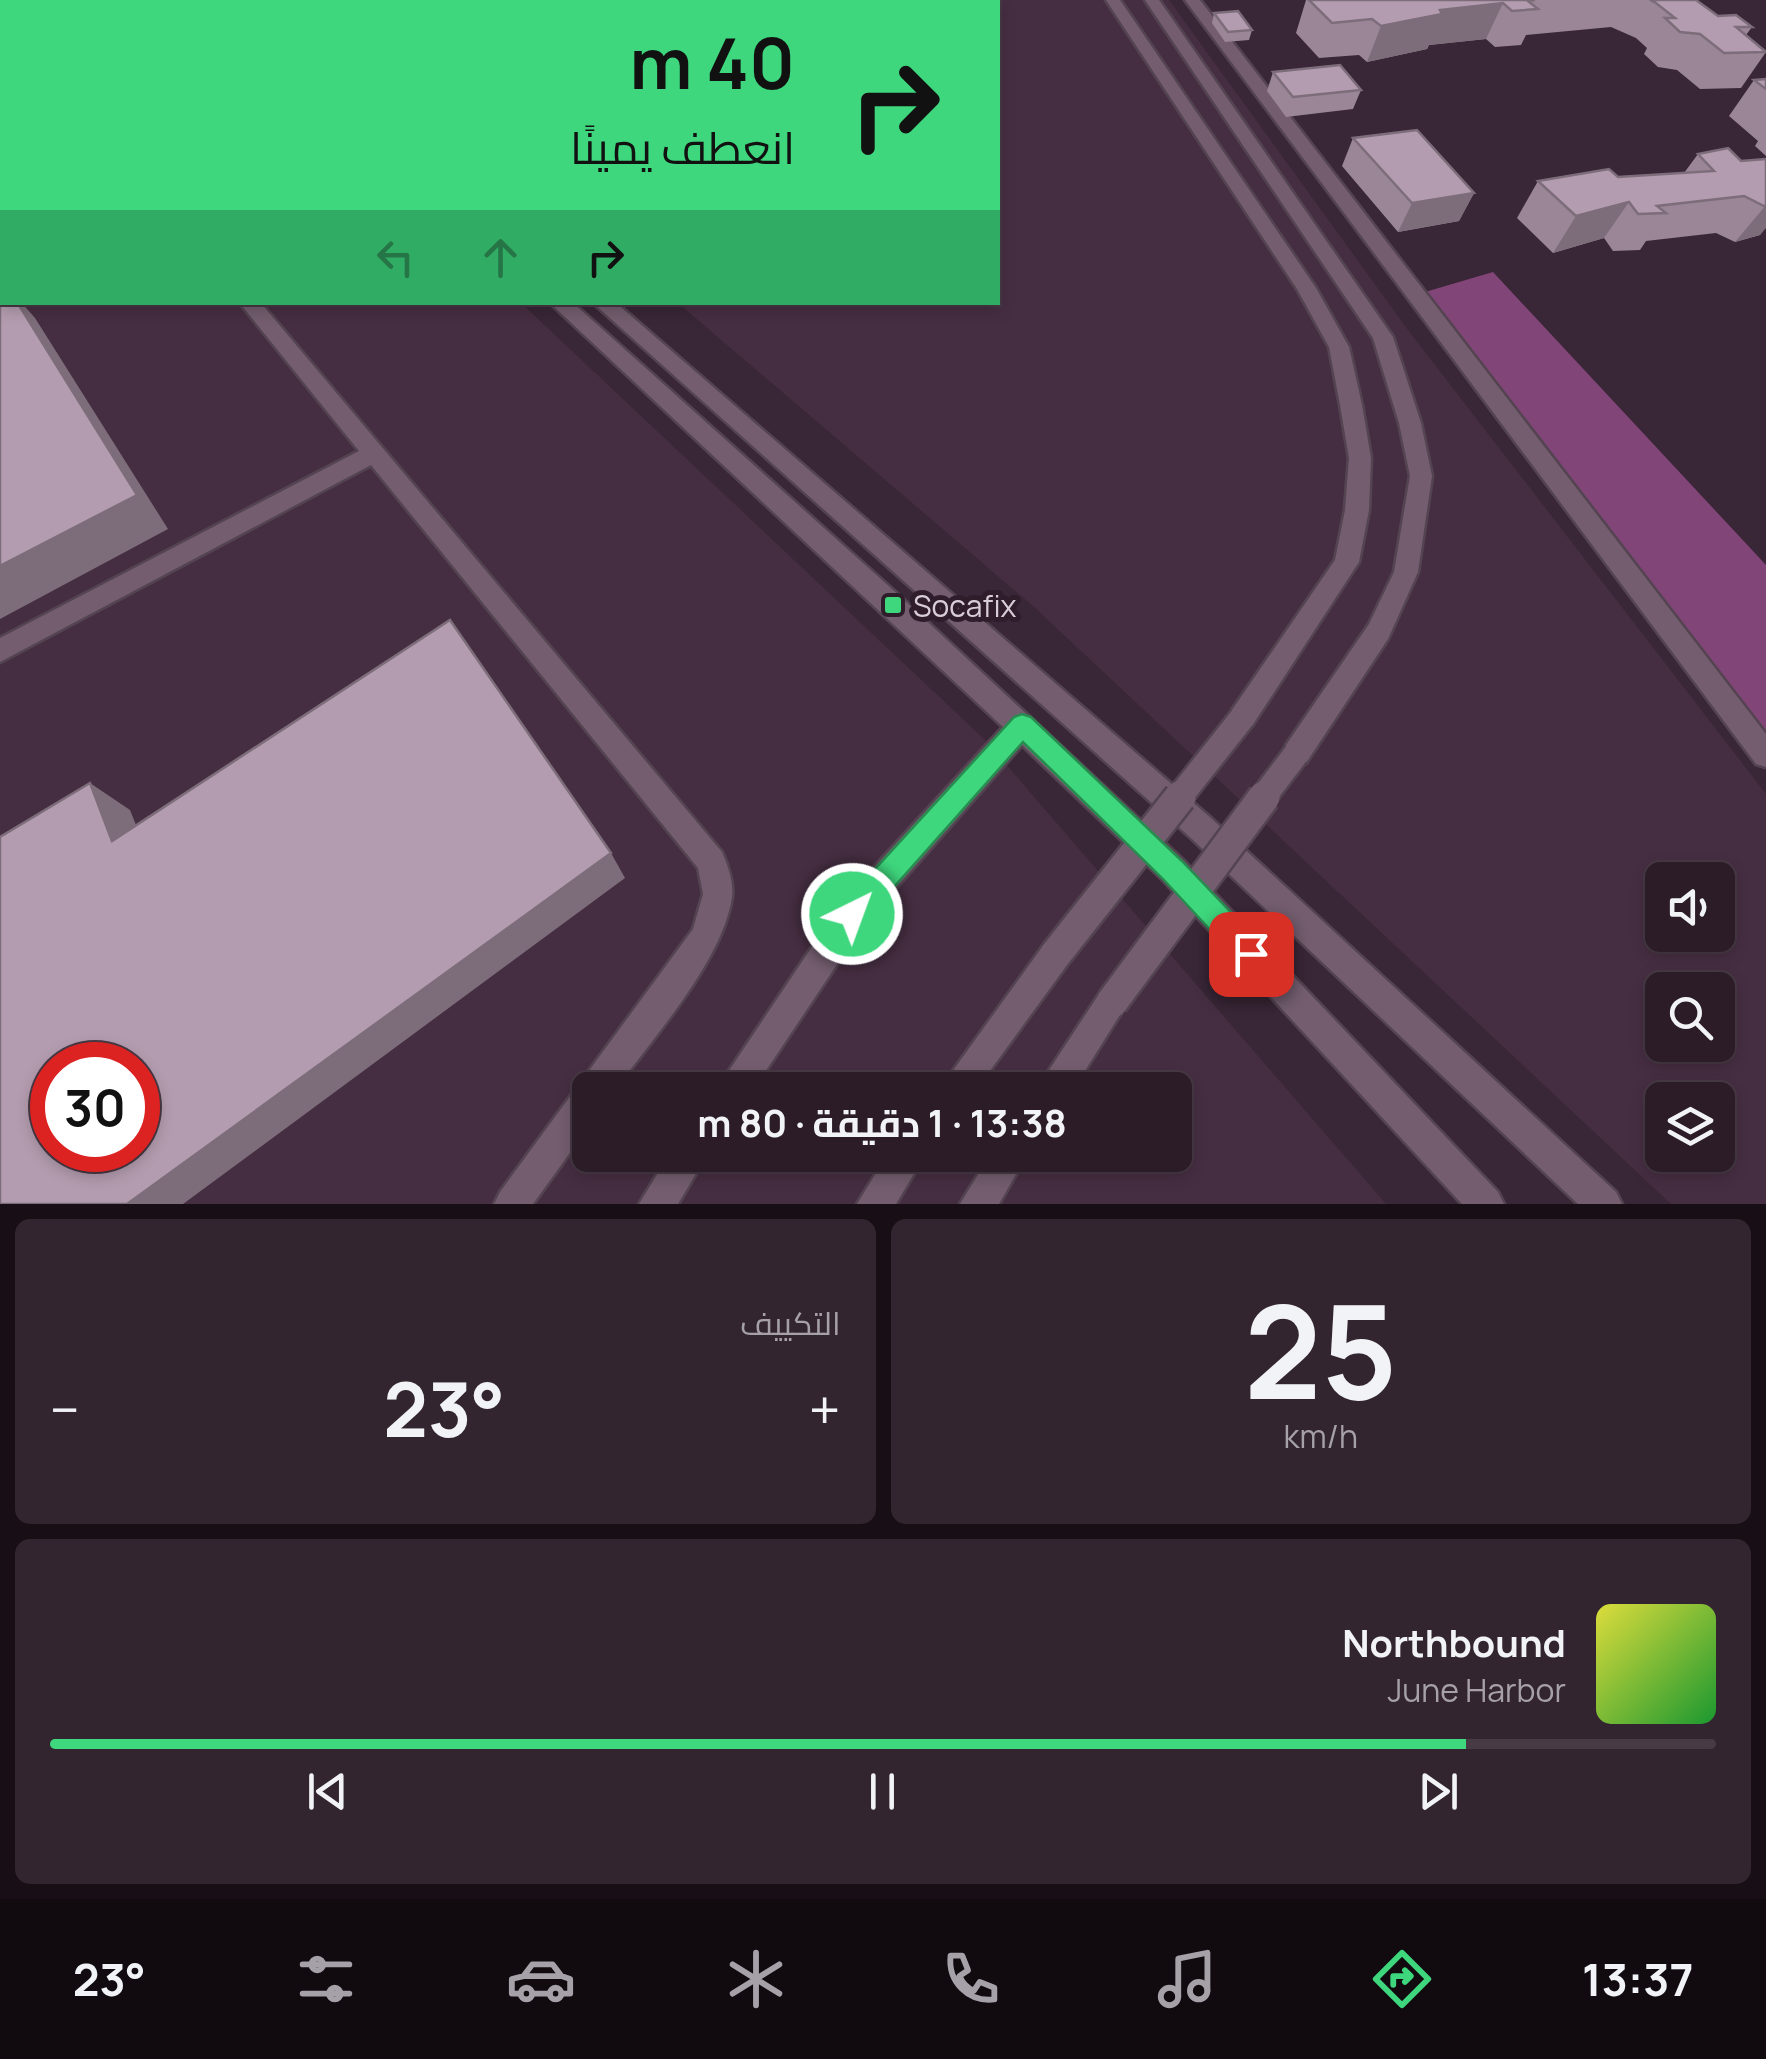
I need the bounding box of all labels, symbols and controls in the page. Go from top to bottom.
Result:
text: 40 m [629,14,795,110]
icon: right [830,40,960,170]
text: انعطف يمينًا [570,116,795,178]
icon: left [368,230,423,285]
icon: ahead [473,230,528,285]
icon: right [578,230,633,285]
place label: Socafix [913,585,1017,626]
marker: Socafix [882,594,904,616]
position arrow [800,862,904,966]
map controls [1645,862,1735,1172]
button: sound [1645,862,1735,952]
pin [1209,912,1294,997]
icon: arrive [1224,927,1279,982]
button: search [1645,972,1735,1062]
speed limit sign: 30 [30,1042,160,1172]
button: layers [1645,1082,1735,1172]
text: 13:38 · 1 دقيقة · 80 m [697,1096,1067,1148]
text: 25 [1244,1260,1398,1438]
text: التكييف [740,1301,841,1345]
text: 23° [383,1357,505,1460]
text: − [50,1371,80,1447]
text: + [809,1371,840,1447]
text: km/h [1284,1414,1358,1458]
text: Northbound [1342,1616,1566,1668]
text: June Harbor [1388,1668,1566,1712]
icon: previous [300,1764,355,1819]
icon: pause [855,1764,910,1819]
icon: next [1411,1764,1466,1819]
icon: filters [291,1944,361,2014]
icon: car [506,1944,576,2014]
icon: climate [721,1944,791,2014]
icon: phone [936,1944,1006,2014]
icon: music [1152,1944,1222,2014]
icon: directions [1367,1944,1437,2014]
text: 23° [73,1948,146,2010]
text: 13:37 [1582,1948,1693,2010]

